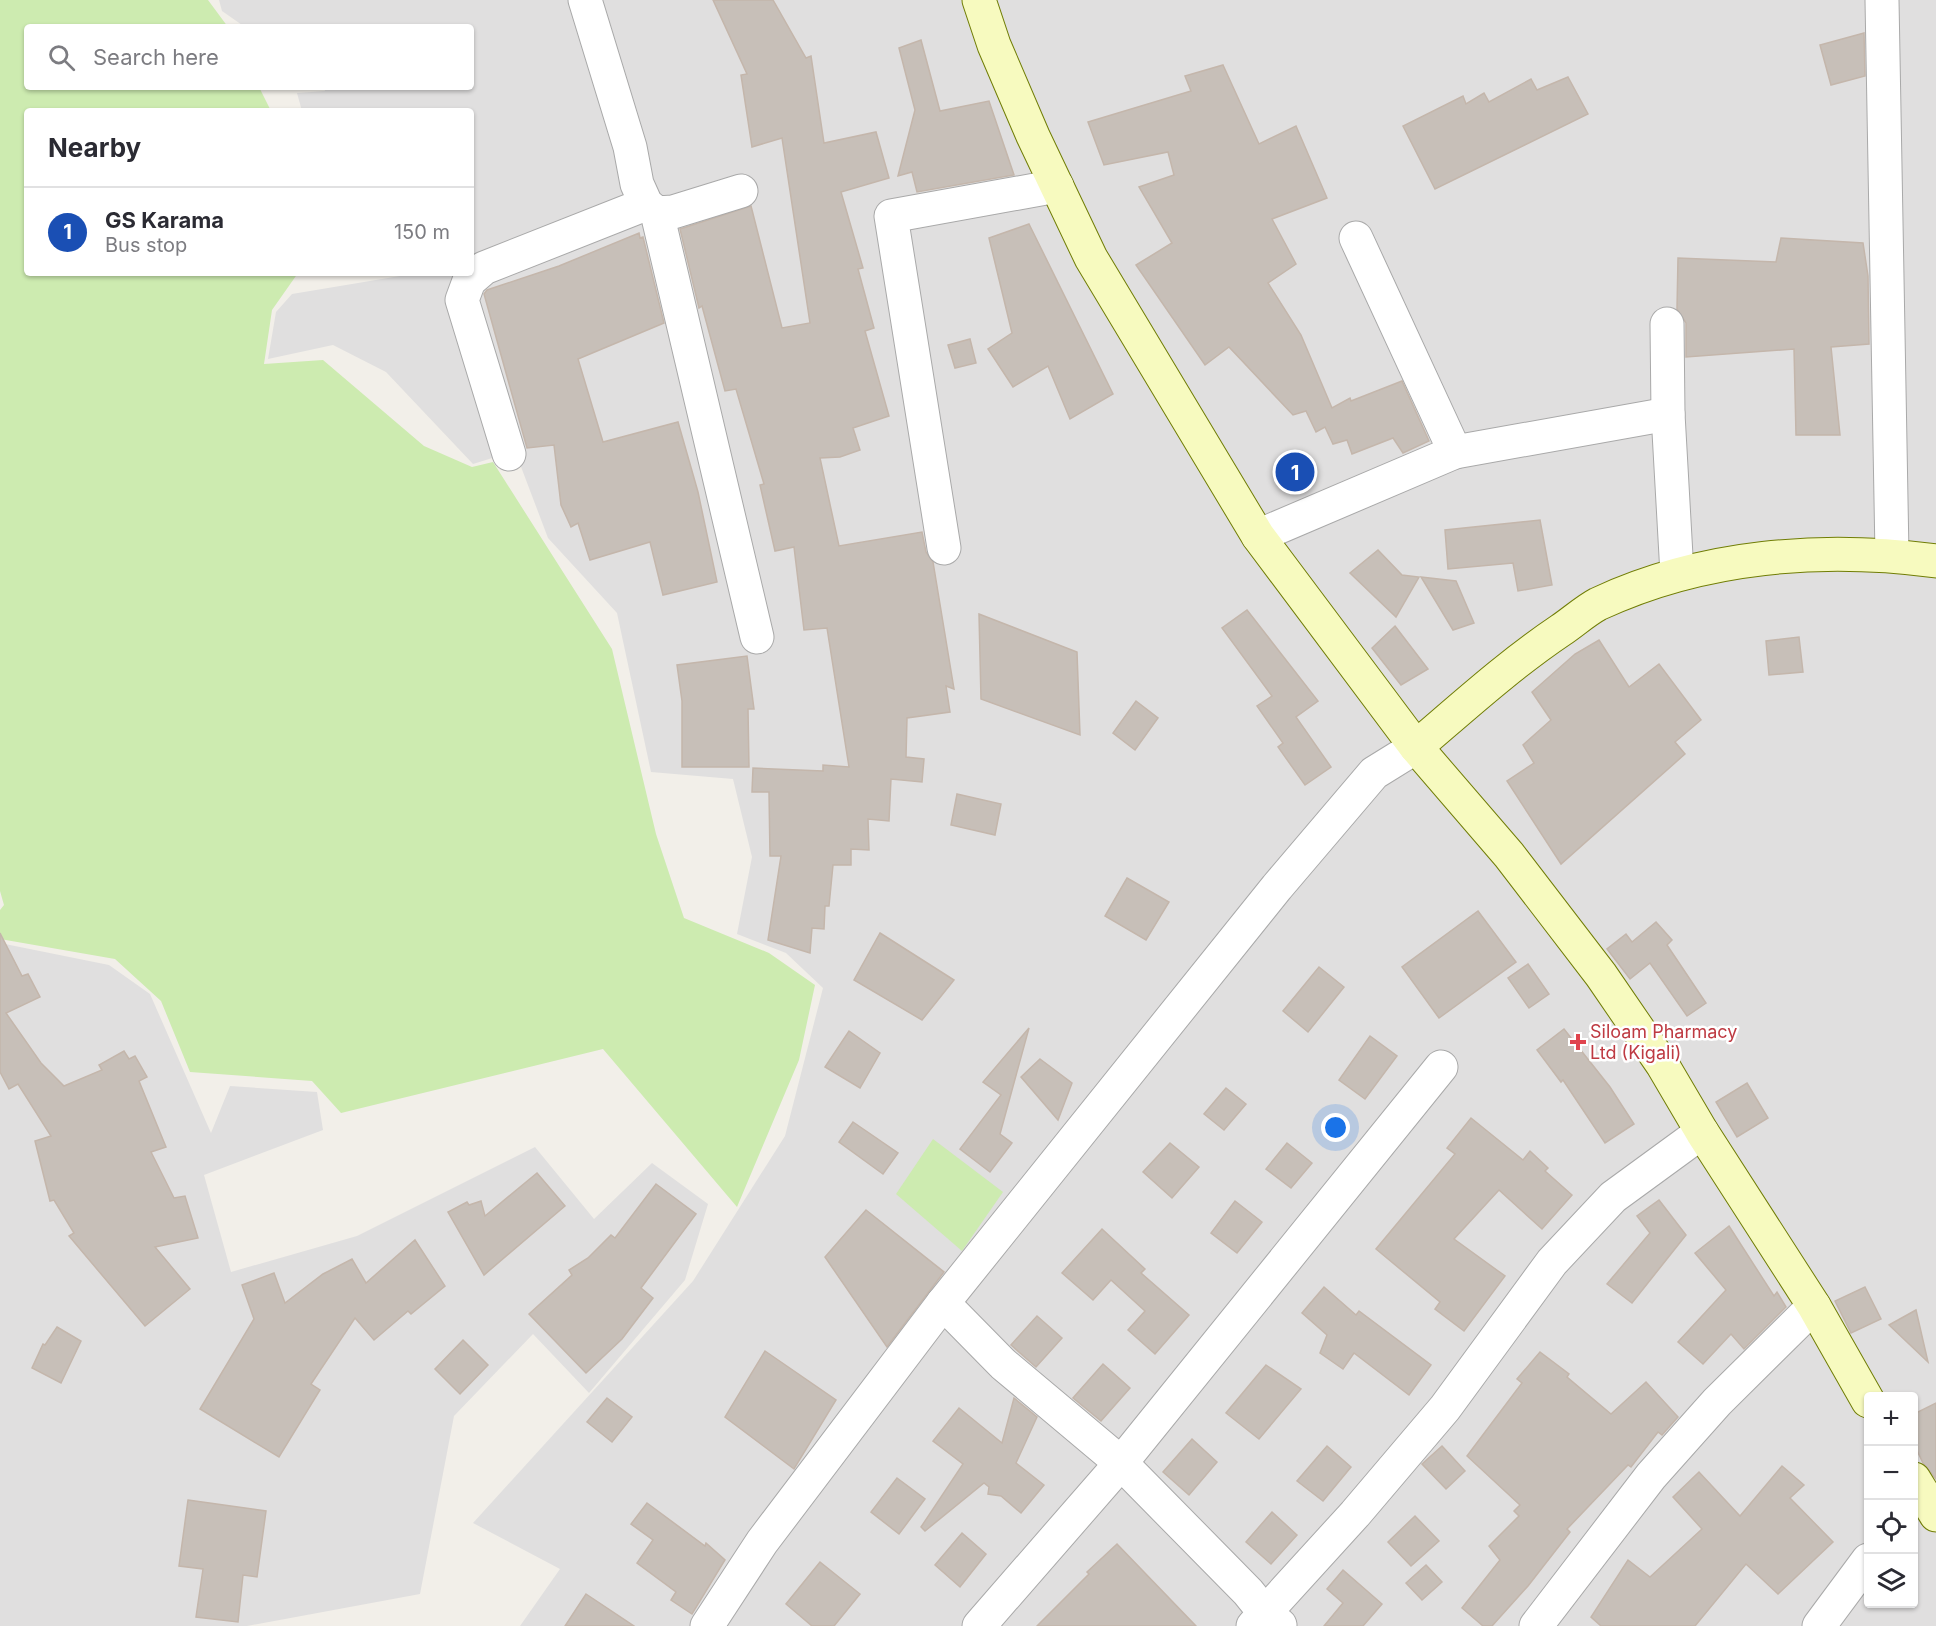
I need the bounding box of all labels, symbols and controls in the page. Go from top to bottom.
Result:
search box [24,24,474,90]
icon: search [45,41,78,74]
text: Search here [93,44,219,70]
text: Nearby [48,132,141,163]
text: GS Karama [105,207,224,233]
text: 1 [63,220,72,244]
text: 150 m [394,220,450,244]
text: Bus stop [105,233,187,257]
pin: 1 [1276,450,1314,494]
place label: Siloam Pharmacy Ltd (Kigali) [1590,1021,1737,1063]
marker: Siloam Pharmacy Ltd (Kigali) [1571,1035,1585,1049]
your location [1321,1113,1350,1142]
map controls [1864,1392,1918,1608]
button: + [1864,1392,1918,1446]
button: − [1864,1446,1918,1500]
button: locate [1864,1500,1918,1554]
button: layers [1864,1554,1918,1608]

